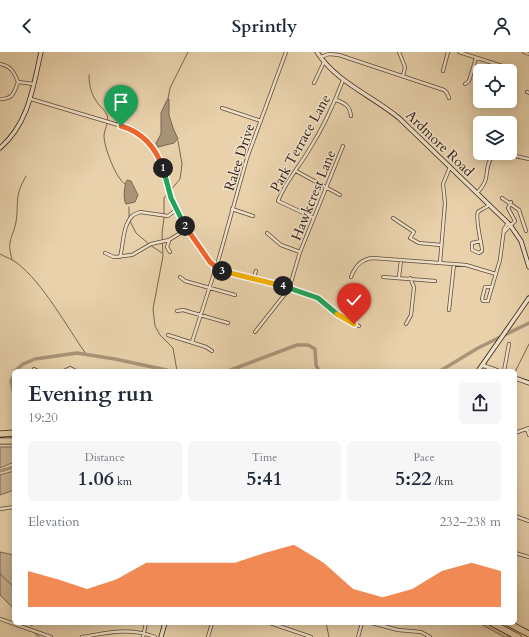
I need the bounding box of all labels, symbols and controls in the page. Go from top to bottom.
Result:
text: Sprintly [232,14,297,39]
icon: back [16,15,38,37]
icon: person [491,15,513,37]
map controls [473,64,517,160]
button: locate [473,64,517,108]
pin [104,85,138,126]
icon: arrive [110,91,132,113]
street label: Park Terrace Lane [266,91,335,195]
street label: Ardmore Road [401,106,478,181]
button: layers [473,116,517,160]
street label: Ralee Drive [220,121,259,193]
street label: Hawkcrest Lane [287,147,340,243]
pin: 1 [153,158,173,178]
text: 1 [160,160,166,175]
pin: 2 [175,216,195,236]
text: 2 [182,218,188,233]
pin: 3 [212,261,232,281]
text: 3 [219,263,225,278]
pin: 4 [273,276,293,296]
text: 4 [280,278,286,293]
pin [337,283,371,324]
icon: check [343,289,365,311]
text: Evening run [28,379,153,409]
button: share [459,382,501,424]
text: 19:20 [28,409,58,427]
text: Distance [85,450,125,465]
text: Time [252,450,277,465]
text: Pace [414,450,435,465]
text: 1.06 [77,465,114,492]
text: 5:41 [246,465,283,492]
text: 5:22 [395,465,432,492]
text: km [114,474,132,489]
text: /km [432,474,453,489]
text: Elevation [28,513,80,531]
text: 232–238 m [439,513,501,531]

